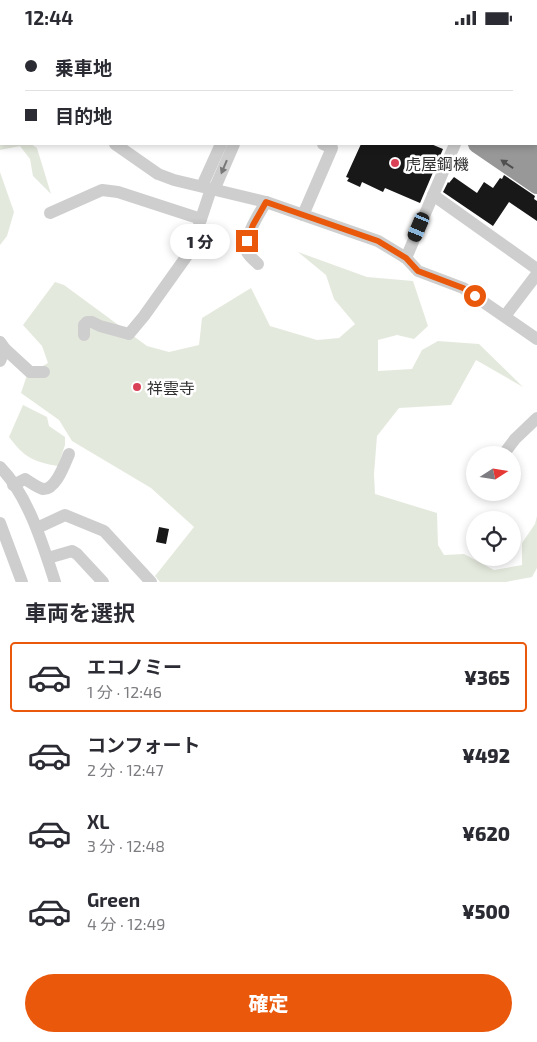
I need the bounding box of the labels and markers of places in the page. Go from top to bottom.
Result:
place label: 虎屋鋼機 [405,154,469,173]
marker: 虎屋鋼機 [389,157,401,169]
place label: 祥雲寺 [147,378,195,397]
marker: 祥雲寺 [131,381,143,393]

